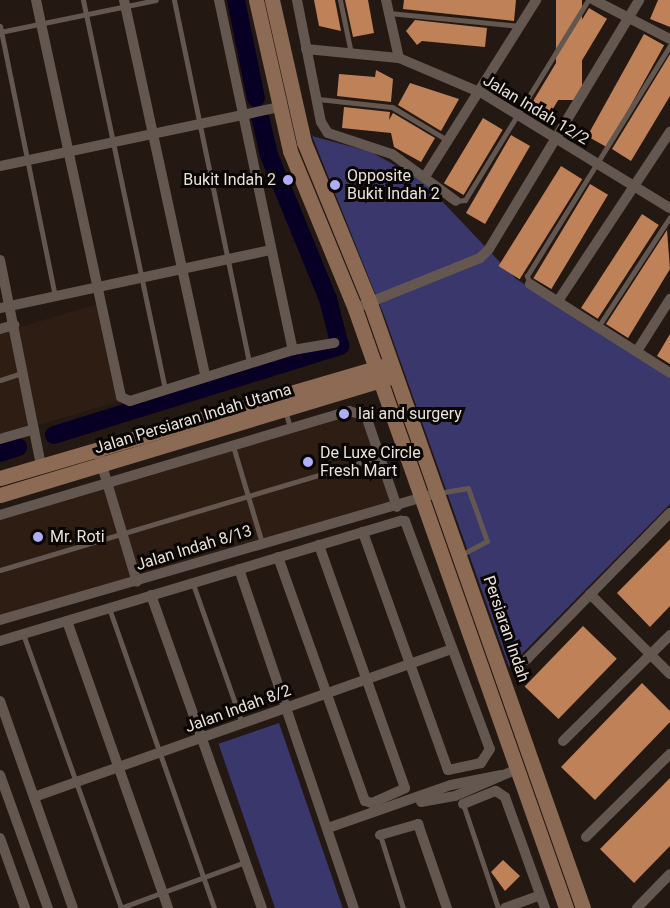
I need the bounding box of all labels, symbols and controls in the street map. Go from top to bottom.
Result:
street label: Jalan Indah 12/2 [480,71,592,149]
place label: Opposite Bukit Indah 2 [347,166,440,204]
place label: Bukit Indah 2 [183,170,276,190]
marker: Bukit Indah 2 [281,173,295,187]
marker: Opposite Bukit Indah 2 [328,178,342,192]
street label: Jalan Persiaran Indah Utama [92,380,294,458]
place label: lai and surgery [358,404,462,424]
marker: lai and surgery [335,405,353,423]
place label: De Luxe Circle Fresh Mart [320,443,421,481]
marker: De Luxe Circle Fresh Mart [301,455,315,469]
street label: Jalan Indah 8/13 [134,521,254,575]
place label: Mr. Roti [50,527,105,547]
marker: Mr. Roti [31,530,45,544]
street label: Persiaran Indah [479,573,533,685]
street label: Jalan Indah 8/2 [182,681,294,737]

